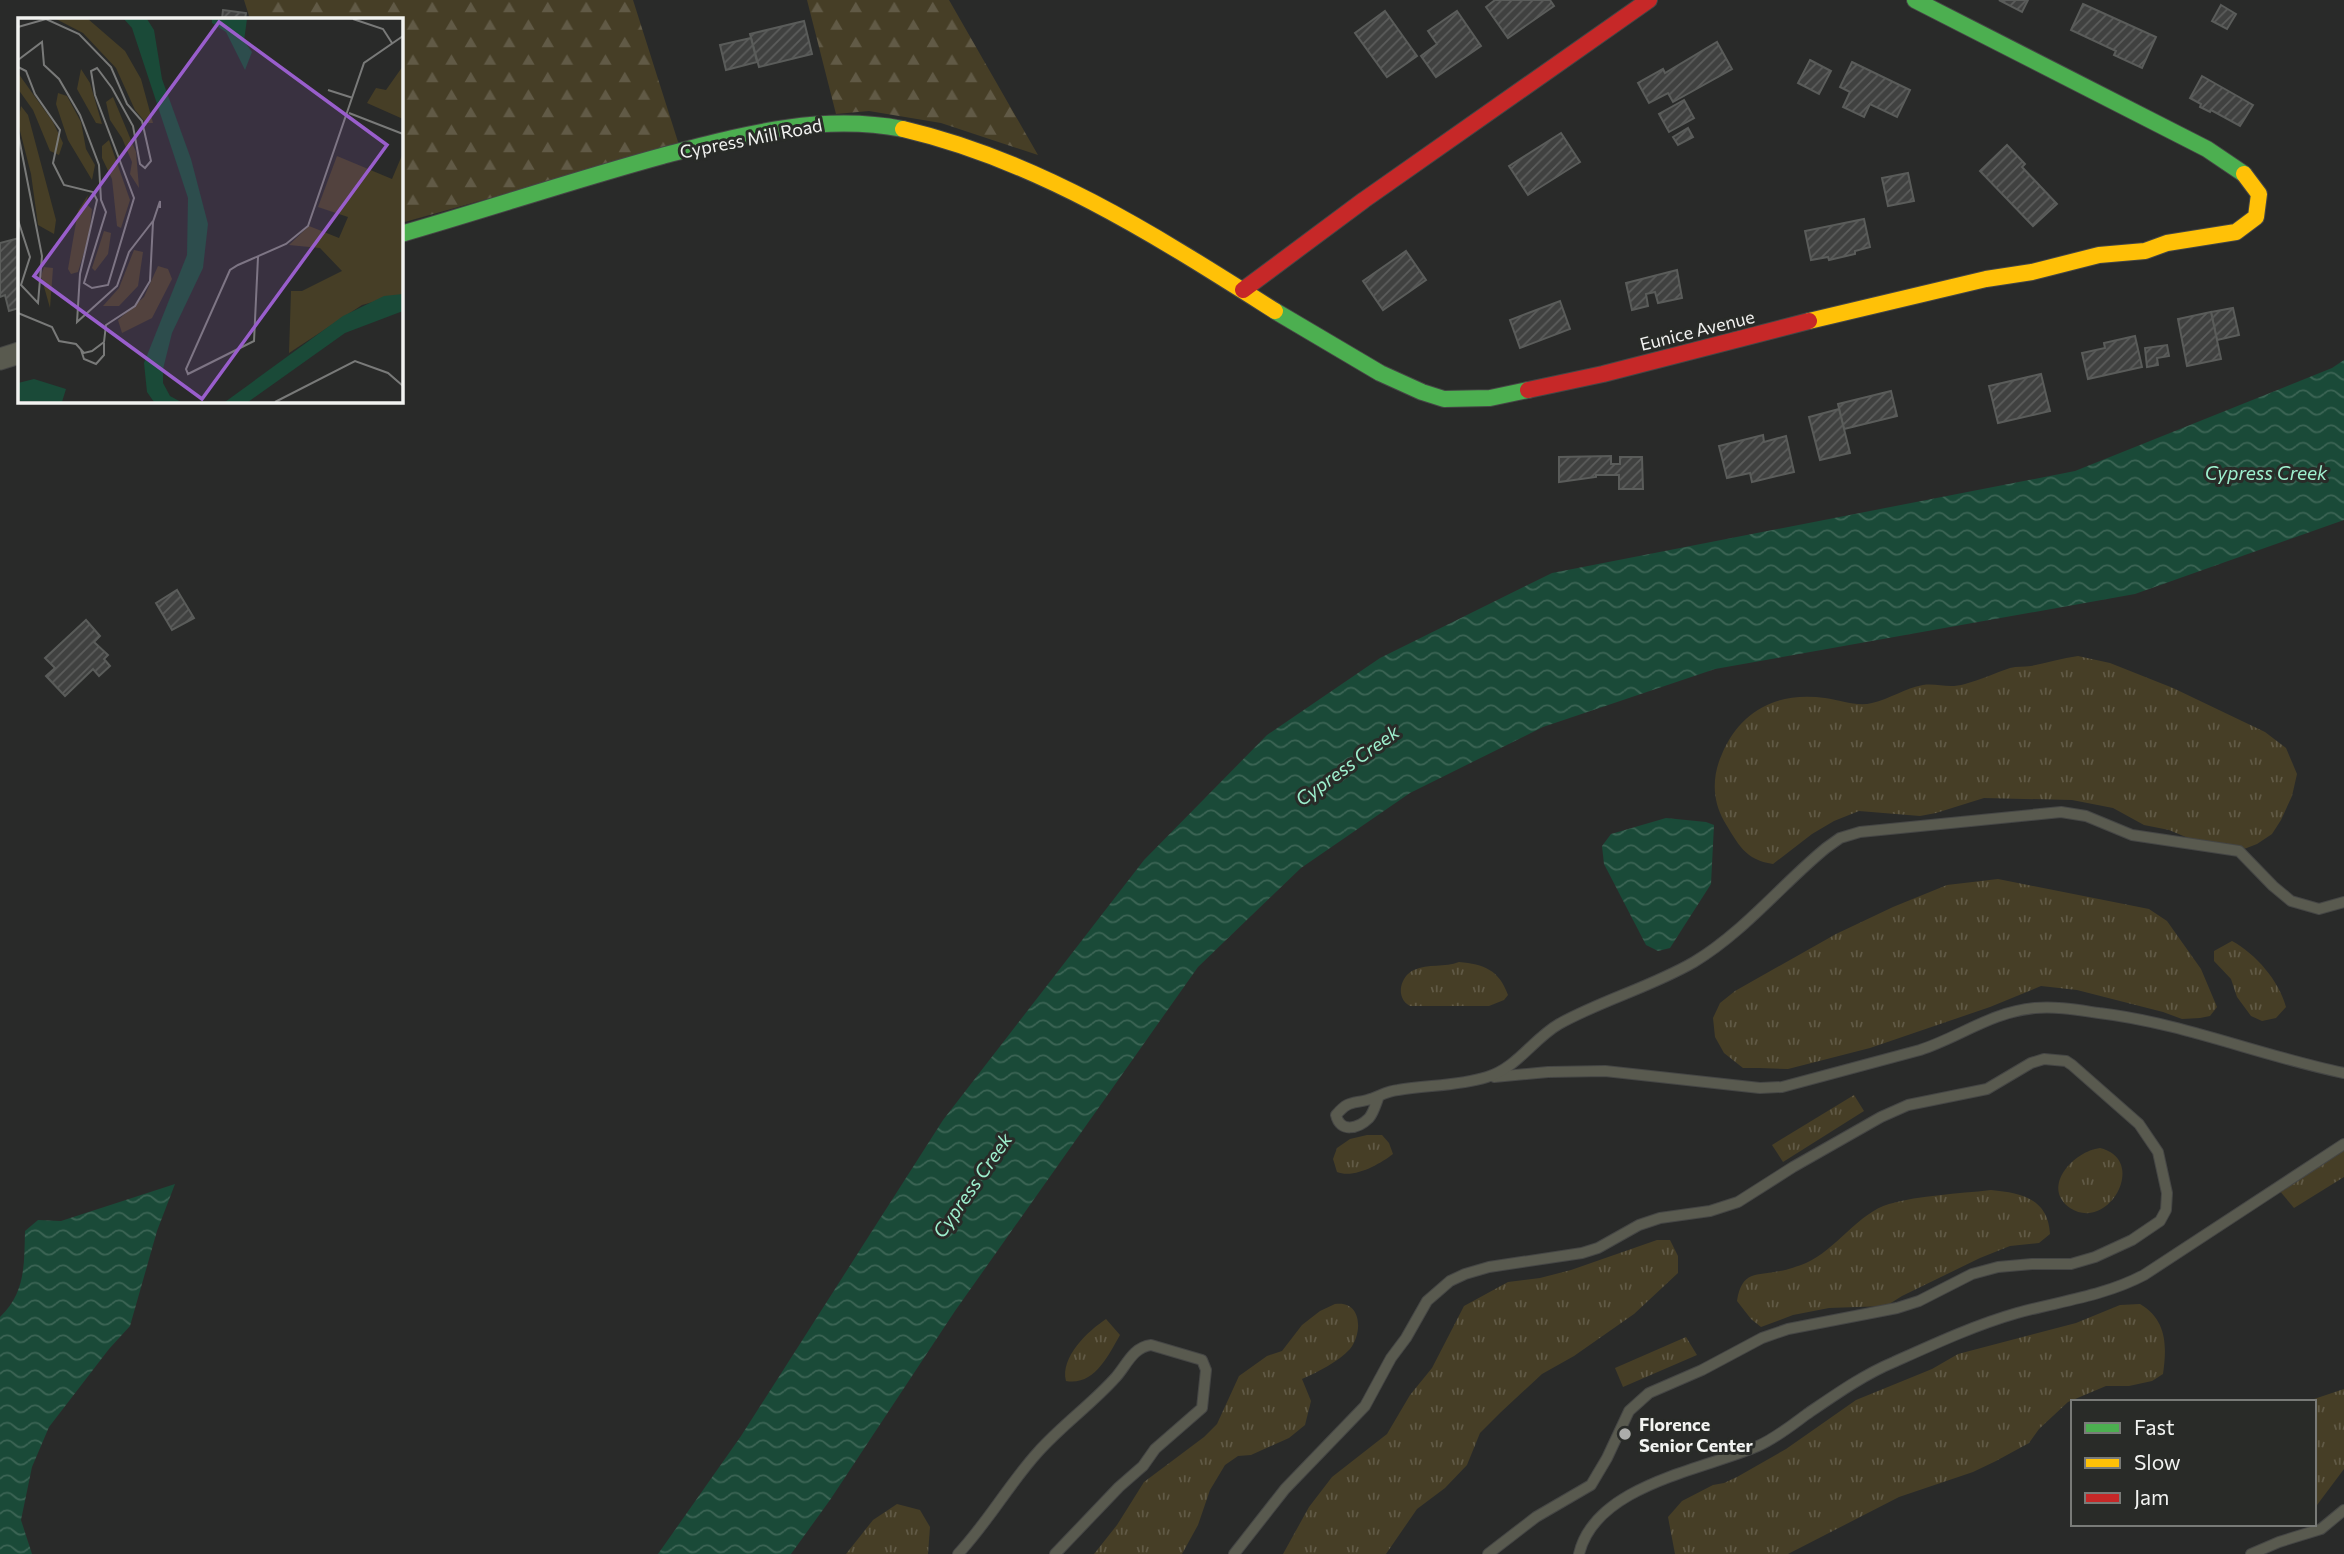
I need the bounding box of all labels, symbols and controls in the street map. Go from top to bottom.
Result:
inset map [18,18,402,402]
street label: Cypress Mill Road [678,113,824,163]
street label: Eunice Avenue [1637,305,1757,355]
water label: Cypress Creek [2205,461,2328,484]
water label: Cypress Creek [1291,719,1404,810]
water label: Cypress Creek [927,1128,1017,1242]
legend [2071,1400,2316,1526]
place label: Florence Senior Center [1639,1413,1754,1456]
text: Fast [2134,1414,2175,1439]
marker: Florence Senior Center [1617,1426,1633,1442]
text: Slow [2134,1449,2181,1474]
text: Jam [2134,1484,2169,1509]

